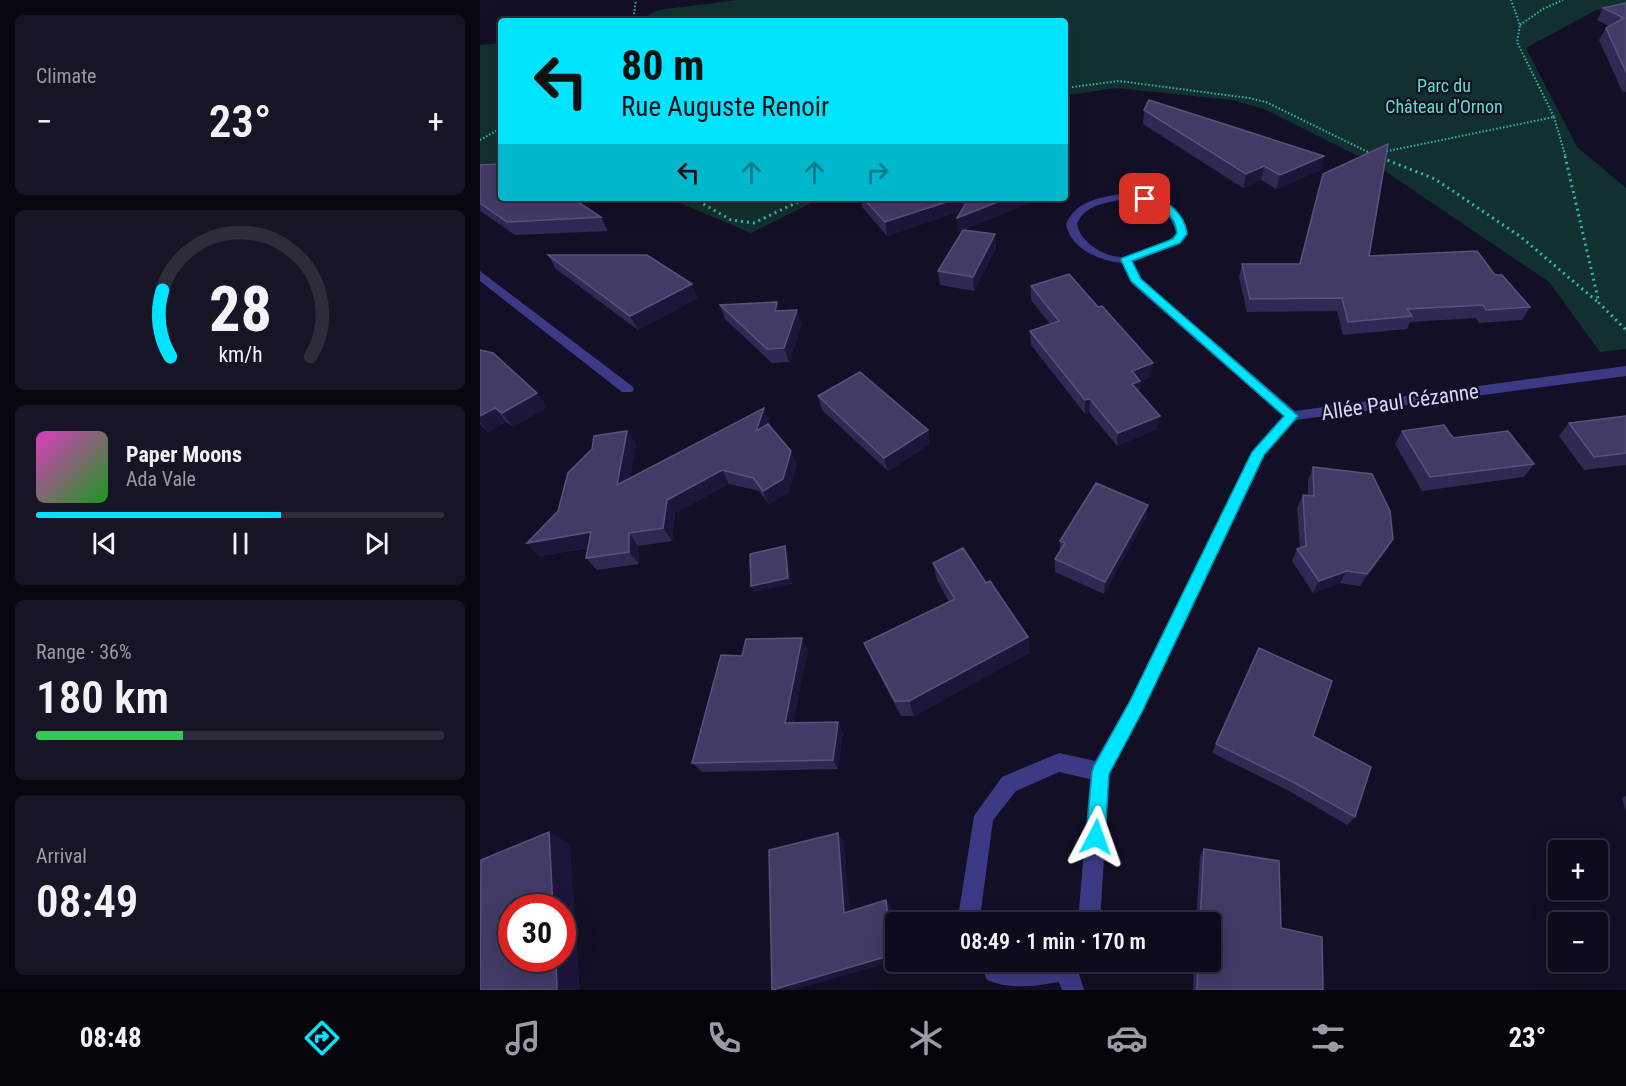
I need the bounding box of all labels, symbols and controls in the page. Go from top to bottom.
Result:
text: 80 m [621,41,704,90]
icon: left [522,42,600,120]
text: Climate [36,64,96,88]
park label: Parc du Château d'Ornon [1385,75,1503,117]
text: Rue Auguste Renoir [621,91,829,123]
text: 23° [209,95,271,148]
text: − [36,102,53,141]
text: + [428,102,444,141]
icon: left [672,156,705,189]
icon: ahead [735,156,768,189]
icon: ahead [798,156,831,189]
icon: right [861,156,894,189]
pin [1119,173,1170,224]
icon: arrive [1128,182,1161,215]
text: 28 [208,273,272,346]
text: km/h [218,342,262,367]
street label: Allée Paul Cézanne [1320,379,1480,425]
text: Paper Moons [126,442,242,467]
text: Ada Vale [126,467,196,491]
icon: previous [88,527,121,560]
icon: pause [224,527,257,560]
icon: next [360,527,393,560]
text: Range · 36% [36,640,132,664]
text: 180 km [36,671,169,724]
position arrow [1064,805,1128,869]
map controls [1548,840,1608,972]
button: + [1548,840,1608,900]
text: Arrival [36,844,87,868]
text: 08:49 [36,875,138,928]
speed limit sign: 30 [498,894,576,972]
button: − [1548,912,1608,972]
text: 08:49 · 1 min · 170 m [960,929,1146,954]
icon: directions [301,1017,343,1059]
icon: music [502,1017,544,1059]
icon: phone [703,1017,745,1059]
icon: climate [905,1017,947,1059]
icon: car [1106,1017,1148,1059]
icon: filters [1307,1017,1349,1059]
text: 08:48 [80,1022,142,1054]
text: 23° [1508,1022,1546,1054]

